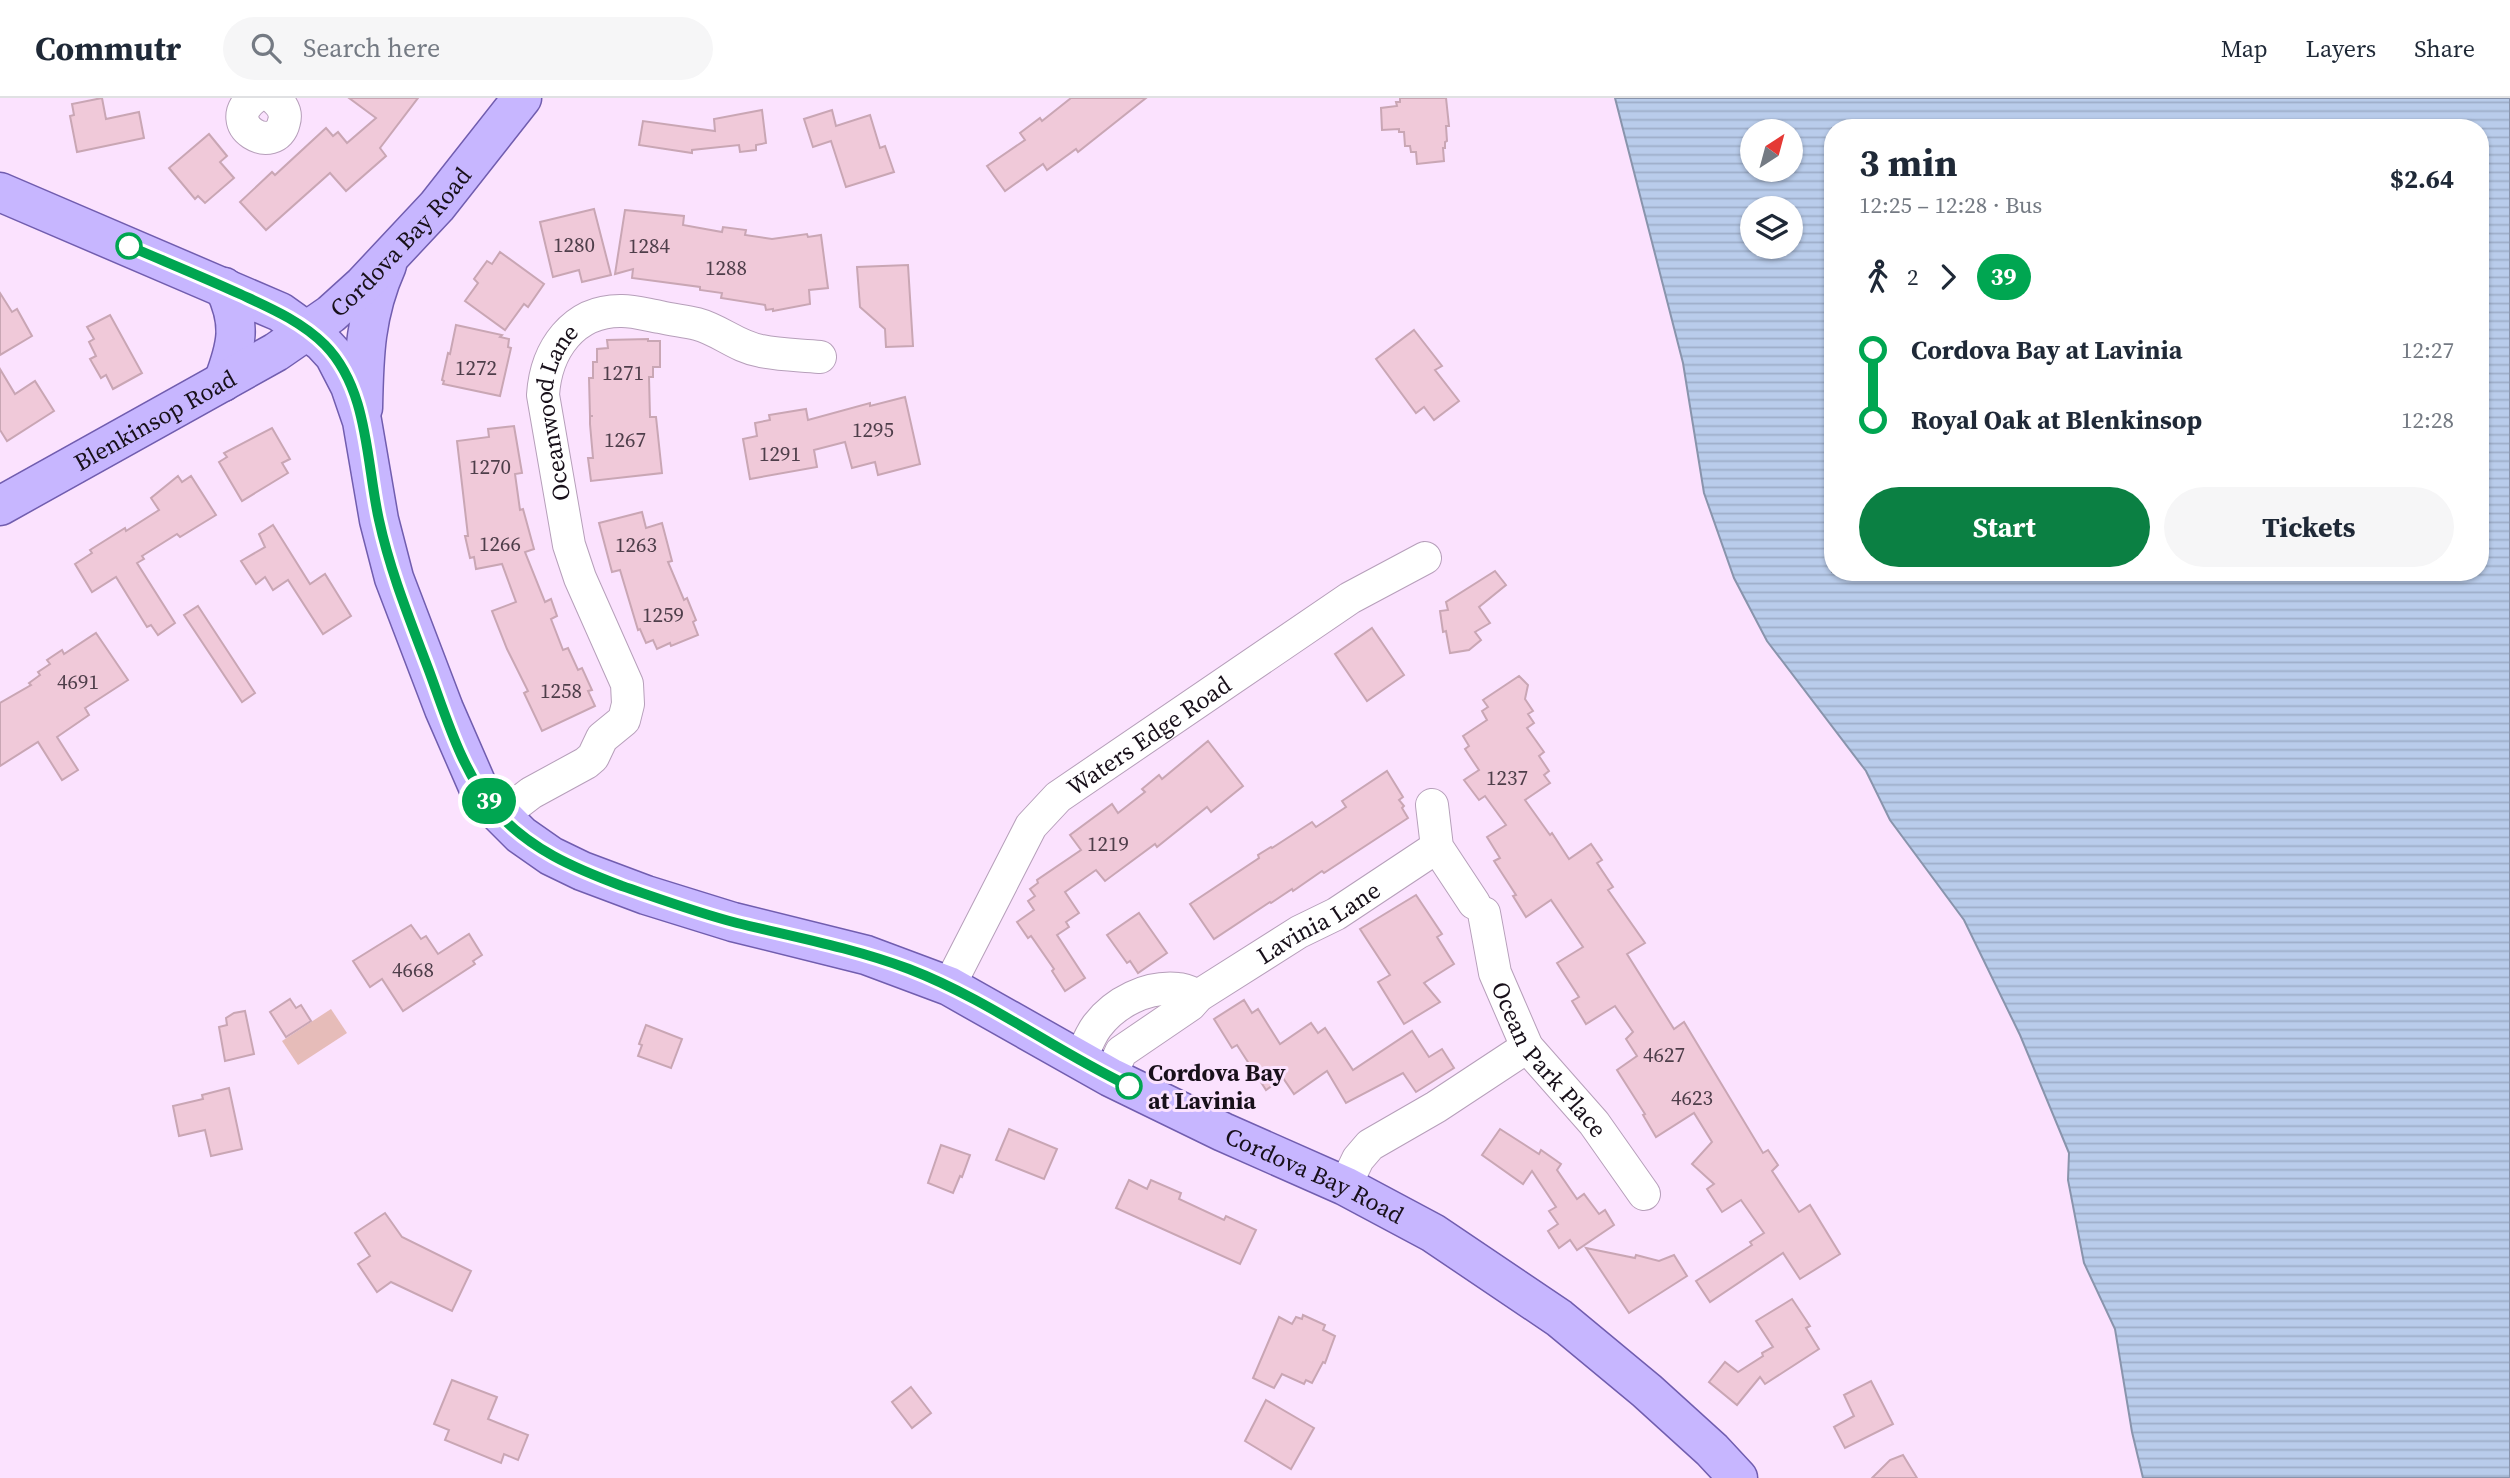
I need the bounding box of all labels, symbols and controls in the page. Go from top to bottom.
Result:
search box [223,17,713,80]
text: Commutr [35,26,181,71]
icon: search [247,29,285,67]
text: Search here [303,30,440,66]
text: Map [2221,32,2268,65]
text: Layers [2306,32,2376,65]
text: Share [2414,32,2475,65]
north arrow [1740,119,1802,182]
map controls [1740,119,1803,259]
text: 3 min [1859,137,1958,189]
street label: Cordova Bay Road [322,160,478,324]
text: $2.64 [2390,161,2454,197]
text: 12:25 – 12:28 · Bus [1859,189,2042,221]
button: layers [1740,196,1803,259]
house number: 1280 [553,230,595,259]
house number: 1284 [628,231,670,260]
unlabelled marker [116,233,142,259]
house number: 1288 [705,253,747,282]
icon: walk [1859,258,1897,296]
icon: forward [1929,258,1967,296]
text: 39 [1991,260,2017,293]
text: 2 [1907,261,1919,293]
street label: Oceanwood Lane [526,316,585,503]
text: Cordova Bay at Lavinia [1911,332,2183,368]
text: 12:27 [2401,334,2454,366]
house number: 1272 [455,353,497,382]
house number: 1271 [602,358,644,387]
street label: Blenkinsop Road [67,361,242,478]
text: Royal Oak at Blenkinsop [1911,402,2202,438]
text: 12:28 [2401,404,2454,436]
house number: 1295 [852,415,894,444]
house number: 1267 [604,425,646,454]
house number: 1291 [759,439,801,468]
house number: 1270 [469,452,511,481]
button: Start [1859,487,2150,567]
button: Tickets [2164,487,2454,567]
house number: 1266 [479,529,521,558]
house number: 1263 [615,530,657,559]
house number: 1259 [642,600,684,629]
house number: 4691 [57,667,99,696]
street label: Waters Edge Road [1060,667,1237,803]
house number: 1258 [540,676,582,705]
house number: 1237 [1486,763,1528,792]
line badge: 39 [458,778,520,824]
text: 39 [476,784,502,817]
house number: 1219 [1087,829,1129,858]
street label: Lavinia Lane [1250,873,1386,971]
house number: 4668 [392,955,434,984]
street label: Ocean Park Place [1484,976,1615,1144]
house number: 4627 [1643,1040,1685,1069]
place label: Cordova Bay at Lavinia [1148,1056,1286,1117]
marker: Cordova Bay at Lavinia [1116,1073,1142,1099]
house number: 4623 [1671,1083,1713,1112]
street label: Cordova Bay Road [1220,1119,1410,1231]

